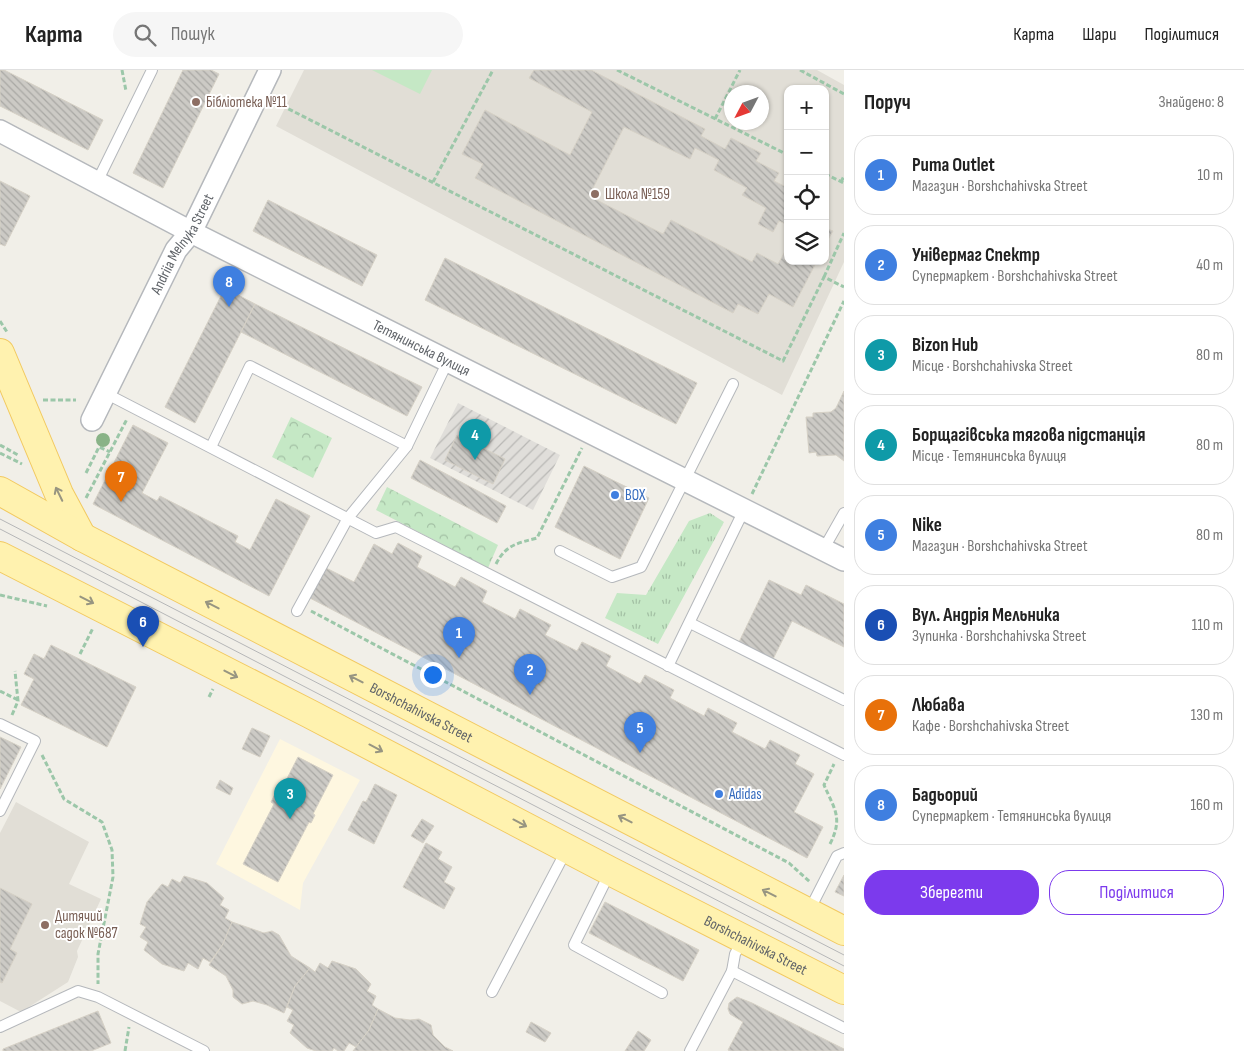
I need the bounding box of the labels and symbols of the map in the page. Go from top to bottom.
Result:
north arrow [724,85,769,130]
place label: Бібліотека №11 [206,93,288,112]
marker: Бібліотека №11 [190,96,202,108]
place label: Школа №159 [605,185,670,204]
marker: Школа №159 [589,188,601,200]
street label: Andriia Melnyka Street [146,190,218,298]
pin: 8 [213,266,245,307]
street label: Тетянинська вулиця [369,315,474,380]
pin: 4 [459,419,491,460]
pin: 7 [105,461,137,502]
place label: BOX [625,486,646,505]
one-way arrow [54,487,63,502]
marker: BOX [609,489,621,501]
one-way arrow [79,596,94,605]
one-way arrow [205,600,220,610]
pin: 6 [127,606,159,647]
pin: 1 [443,617,475,658]
pin: 2 [514,654,546,695]
your location [420,662,446,688]
one-way arrow [224,669,239,679]
one-way arrow [349,674,364,684]
street label: Borshchahivska Street [367,678,476,747]
pin: 5 [624,712,656,753]
one-way arrow [368,744,383,753]
pin: 3 [274,778,306,819]
place label: Adidas [728,785,762,804]
marker: Adidas [713,788,725,800]
one-way arrow [618,814,633,823]
one-way arrow [512,819,527,829]
one-way arrow [762,888,777,898]
place label: Дитячий садок №687 [55,907,117,943]
street label: Borshchahivska Street [701,911,811,979]
marker: Дитячий садок №687 [39,919,51,931]

